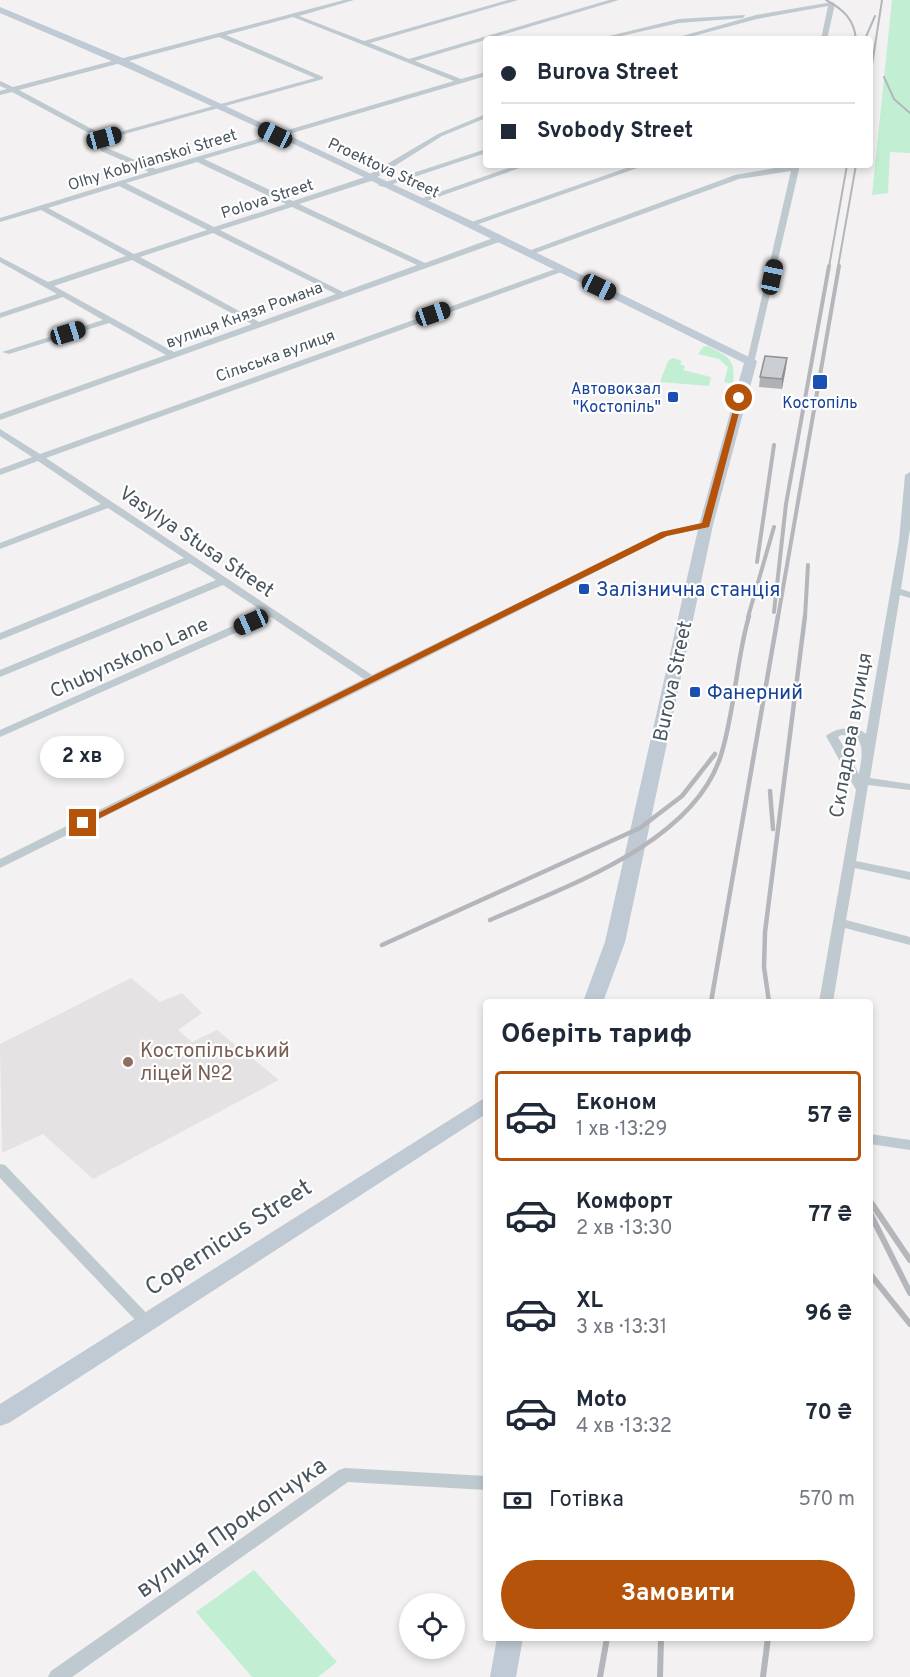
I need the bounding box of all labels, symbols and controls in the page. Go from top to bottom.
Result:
text: Burova Street [537,60,679,87]
text: Svobody Street [537,118,693,145]
car [255,119,295,151]
car [84,125,124,151]
street label: Olhy Kobylianskoi Street [66,126,240,196]
street label: Proektova Street [324,134,442,203]
street label: Polova Street [219,176,316,224]
car [759,258,785,296]
car [579,271,619,303]
street label: вулиця Князя Романа [164,278,326,354]
car [413,300,453,328]
car [48,319,88,347]
street label: Сільська вулиця [213,326,338,388]
marker: Костопіль [811,373,829,391]
place label: Автовокзал "Костопіль" [571,380,661,418]
route start [725,384,752,411]
marker: Автовокзал "Костопіль" [666,390,680,404]
place label: Костопіль [782,394,858,414]
street label: Vasylya Stusa Street [113,481,279,604]
place label: Залізнична станція [596,578,780,604]
marker: Залізнична станція [577,582,591,596]
car [231,606,271,638]
street label: Chubynskoho Lane [46,612,213,705]
street label: Burova Street [648,619,699,744]
street label: Складова вулиця [825,651,879,820]
place label: Фанерний [707,681,803,707]
marker: Фанерний [688,685,702,699]
callout: 2 хв [41,736,125,778]
text: 2 хв [62,744,102,770]
route end [69,809,96,836]
text: Оберіть тариф [501,1018,692,1052]
place label: Костопільський ліцей №2 [140,1039,290,1088]
marker: Костопільський ліцей №2 [121,1055,135,1069]
icon: car [504,1089,558,1143]
text: Економ [576,1090,657,1117]
text: 57 ₴ [807,1103,852,1130]
text: 1 хв · 13:29 [576,1117,667,1143]
street label: Copernicus Street [140,1174,318,1304]
icon: car [504,1188,558,1242]
text: Комфорт [576,1189,673,1216]
text: 77 ₴ [808,1202,852,1229]
text: 2 хв · 13:30 [576,1216,673,1242]
icon: car [504,1287,558,1341]
text: XL [576,1288,603,1315]
text: 96 ₴ [805,1301,852,1328]
text: 3 хв · 13:31 [576,1315,667,1341]
icon: car [504,1386,558,1440]
text: Moto [576,1387,627,1414]
text: 70 ₴ [806,1400,852,1427]
text: 4 хв · 13:32 [576,1414,672,1440]
street label: вулиця Прокопчука [131,1451,333,1606]
icon: cash [501,1484,534,1517]
text: Готівка [549,1487,624,1514]
text: 570 m [798,1487,855,1513]
button: Замовити [501,1560,855,1629]
map controls [399,1593,465,1659]
button: locate [399,1593,465,1659]

